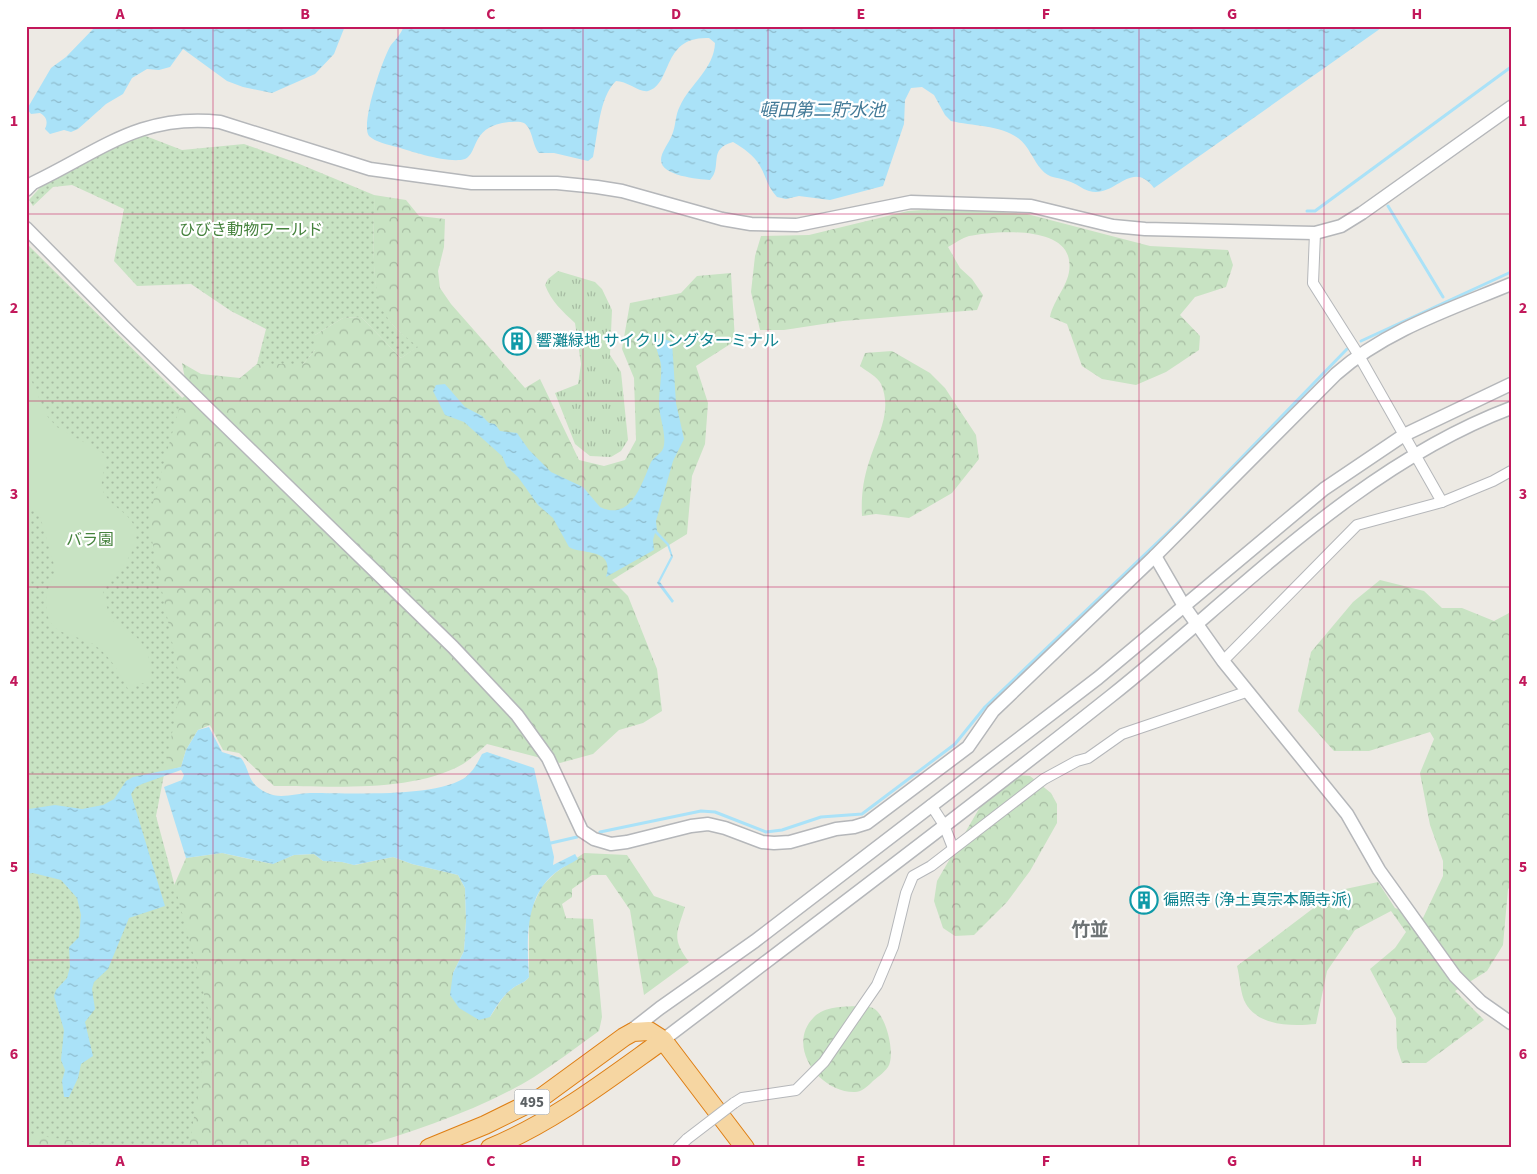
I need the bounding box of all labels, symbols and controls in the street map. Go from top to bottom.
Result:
text: A [114,3,125,25]
text: B [300,3,310,25]
text: C [486,3,496,25]
text: D [671,3,681,25]
text: E [857,3,865,25]
text: F [1042,3,1050,25]
text: G [1227,3,1237,25]
text: H [1412,3,1422,25]
water label: 頓田第二貯水池 [759,98,887,123]
text: 1 [10,110,18,132]
text: 1 [1519,110,1527,132]
park label: ひびき動物ワールド [179,219,323,241]
text: 2 [10,297,18,319]
text: 2 [1519,297,1527,319]
building icon: 響灘緑地 サイクリングターミナル [502,326,532,356]
place label: 響灘緑地 サイクリングターミナル [536,330,779,352]
text: 3 [10,483,18,505]
text: 3 [1519,483,1527,505]
park label: バラ園 [66,529,114,551]
text: 4 [10,670,19,692]
text: 4 [1519,670,1528,692]
text: 5 [10,856,18,878]
text: 5 [1519,856,1527,878]
building icon: 徧照寺 (浄土真宗本願寺派) [1129,885,1159,915]
place label: 徧照寺 (浄土真宗本願寺派) [1163,889,1352,911]
district label: 竹並 [1071,917,1109,944]
text: 6 [10,1043,18,1065]
text: 6 [1519,1043,1527,1065]
road number: 495 [514,1090,550,1114]
text: A [114,1150,125,1172]
text: B [300,1150,310,1172]
text: C [486,1150,496,1172]
text: D [671,1150,681,1172]
text: E [857,1150,865,1172]
text: F [1042,1150,1050,1172]
text: G [1227,1150,1237,1172]
text: H [1412,1150,1422,1172]

